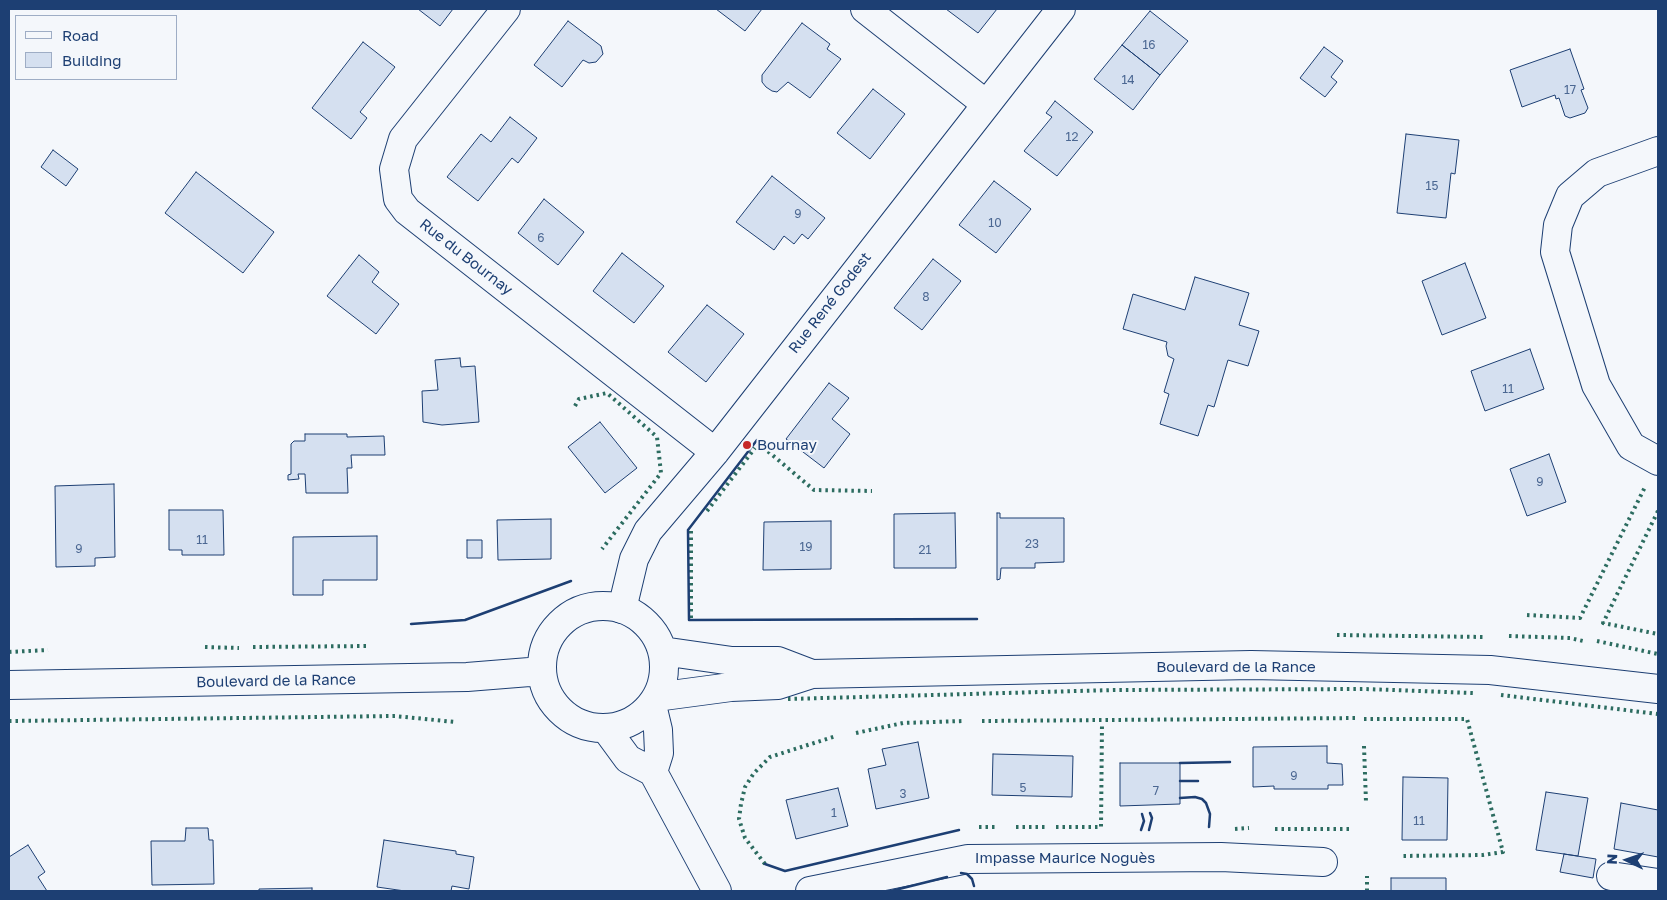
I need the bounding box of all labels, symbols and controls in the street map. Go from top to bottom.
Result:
legend [15,15,178,80]
text: Road [62,26,99,44]
house number: 16 [1142,38,1156,52]
text: Building [62,51,122,69]
house number: 14 [1121,73,1135,87]
house number: 17 [1564,83,1576,97]
house number: 12 [1066,130,1078,144]
house number: 15 [1426,179,1438,193]
house number: 9 [794,207,802,221]
street label: Rue du Bournay [416,215,516,299]
house number: 10 [988,216,1002,230]
house number: 6 [537,231,545,245]
street label: Rue René Godest [785,249,875,357]
house number: 8 [922,290,930,304]
house number: 11 [1502,382,1514,396]
place label: Bournay [757,436,817,454]
marker: Bournay [741,439,753,451]
house number: 9 [1536,475,1544,489]
house number: 11 [196,533,208,547]
house number: 23 [1025,537,1039,551]
house number: 19 [799,540,813,554]
house number: 9 [75,542,83,556]
house number: 21 [919,543,931,557]
street label: Boulevard de la Rance [1156,658,1316,676]
street label: Boulevard de la Rance [196,671,356,691]
house number: 9 [1290,769,1298,783]
house number: 5 [1020,781,1026,795]
house number: 7 [1153,784,1159,798]
house number: 3 [899,787,907,801]
house number: 1 [831,806,837,820]
house number: 11 [1413,814,1425,828]
north arrow [1602,835,1652,885]
street label: Impasse Maurice Noguès [975,849,1155,867]
text: N [1603,853,1620,865]

